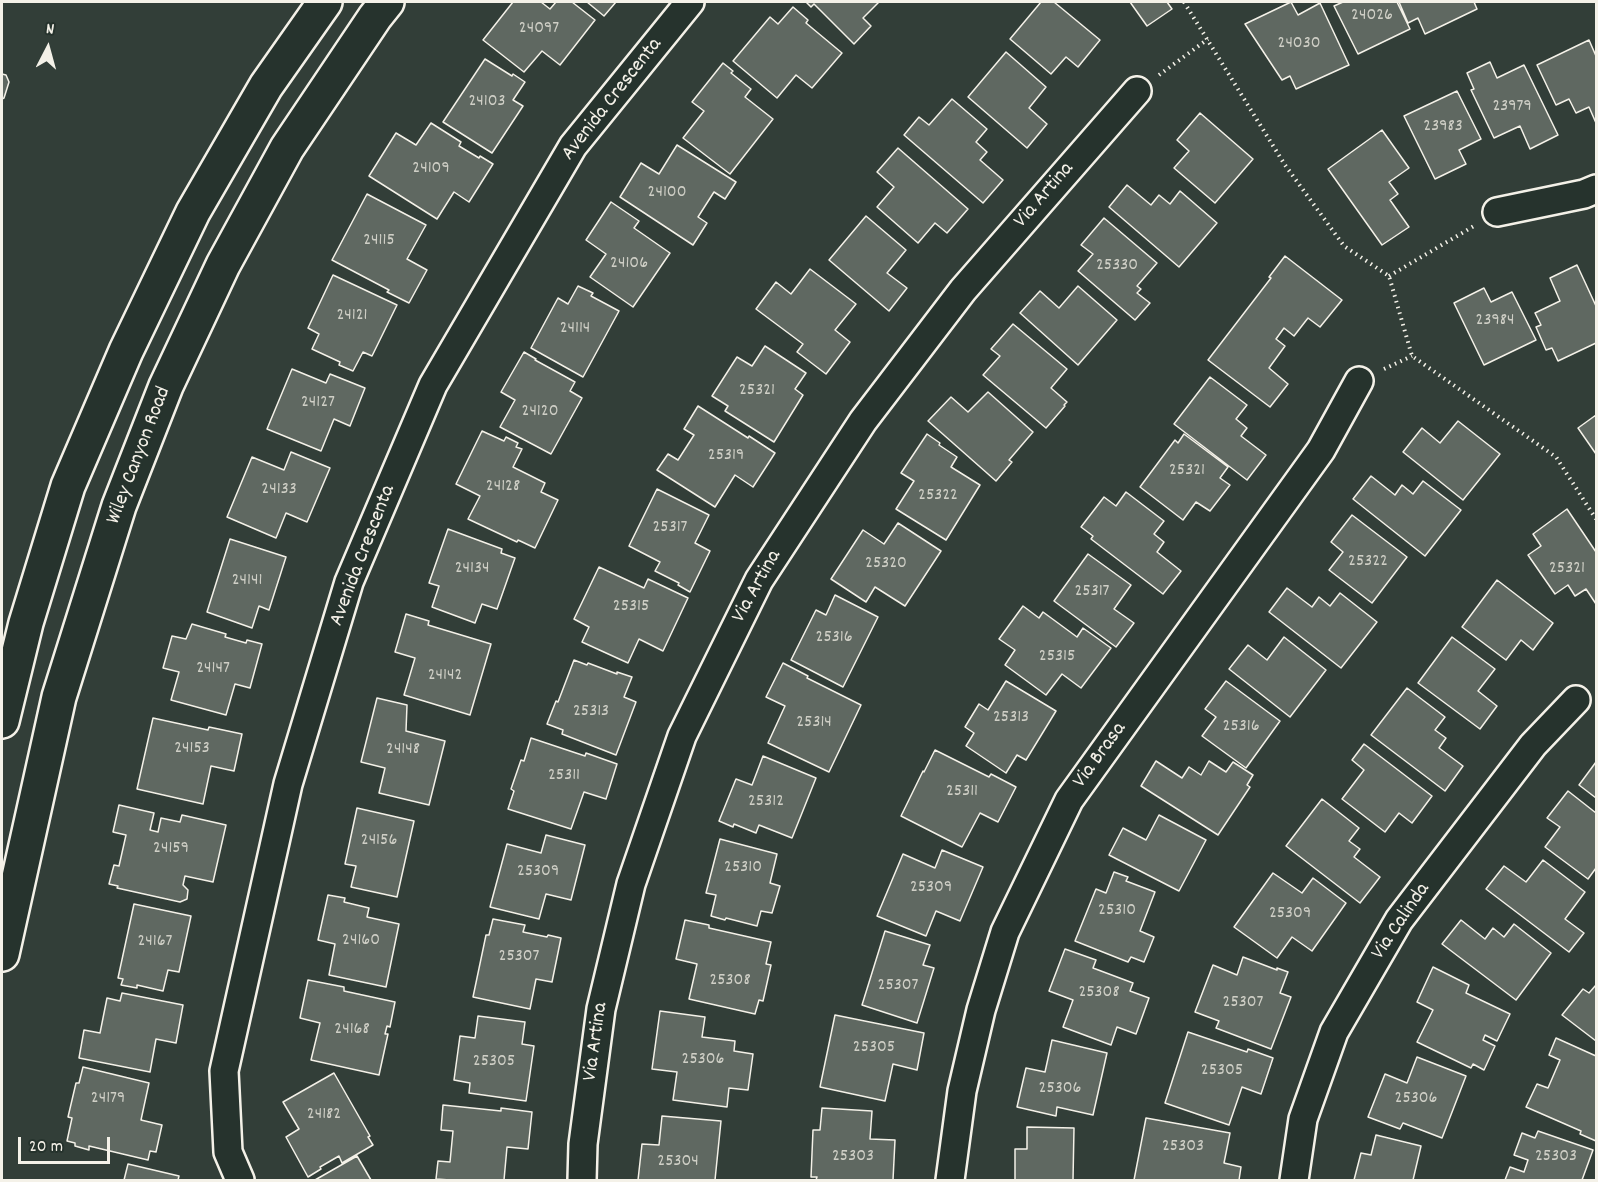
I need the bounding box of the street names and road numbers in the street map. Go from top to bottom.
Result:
street label: Avenida Crescenta [557,34,669,166]
street label: Via Artina [1010,158,1080,234]
street label: Wiley Canyon Road [102,384,178,528]
street label: Avenida Crescenta [326,482,402,630]
street label: Via Artina [728,546,788,628]
street label: Via Brasa [1069,718,1133,794]
street label: Via Calinda [1367,879,1437,965]
street label: Via Artina [579,1001,615,1083]

